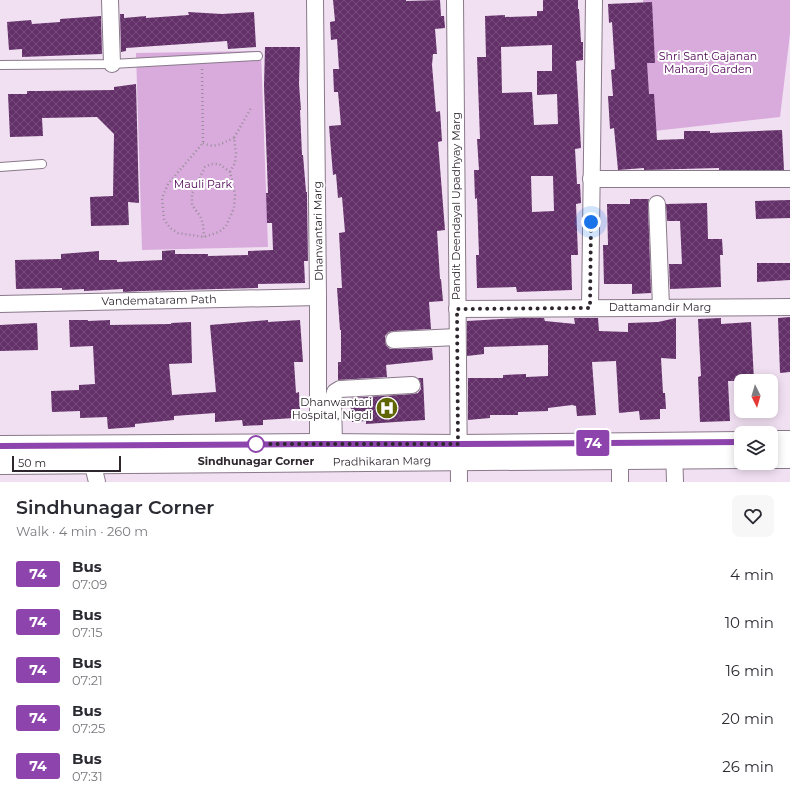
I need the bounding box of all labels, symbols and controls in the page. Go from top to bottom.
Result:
park label: Shri Sant Gajanan Maharaj Garden [659,49,757,76]
street label: Pandit Deendayal Upadhyay Marg [449,112,463,300]
park label: Mauli Park [174,177,233,191]
street label: Dhanvantari Marg [310,181,326,281]
your location [581,212,601,232]
street label: Vandemataram Path [101,292,217,308]
street label: Dattamandir Marg [609,300,711,314]
north arrow [734,374,778,418]
map controls [734,374,778,470]
place label: Dhanwantari Hospital, Nigdi [292,395,372,422]
hospital icon: Dhanwantari Hospital, Nigdi [374,395,400,421]
button: layers [734,426,778,470]
line badge: 74 [575,430,611,456]
text: 74 [584,434,602,452]
marker: Sindhunagar Corner [247,435,265,453]
street label: Pradhikaran Marg [333,453,431,469]
scale bar [12,454,121,473]
place label: Sindhunagar Corner [198,454,315,468]
text: 50 m [18,456,46,470]
button: heart [732,495,774,537]
text: Sindhunagar Corner [16,496,214,519]
text: Walk · 4 min · 260 m [16,523,148,539]
text: Bus [72,557,102,576]
text: 74 [29,565,47,583]
text: 4 min [730,565,774,584]
text: 07:09 [72,576,107,592]
text: Bus [72,605,102,624]
text: 74 [29,613,47,631]
text: 10 min [725,613,774,632]
text: 07:15 [72,624,103,640]
text: Bus [72,653,102,672]
text: 74 [29,661,47,679]
text: 16 min [725,661,774,680]
text: 07:21 [72,672,103,688]
text: Bus [72,701,102,720]
text: 74 [29,709,47,727]
text: 20 min [722,709,774,728]
text: 07:25 [72,720,105,736]
text: Bus [72,749,102,768]
text: 74 [29,757,47,775]
text: 26 min [722,757,774,776]
text: 07:31 [72,768,103,784]

